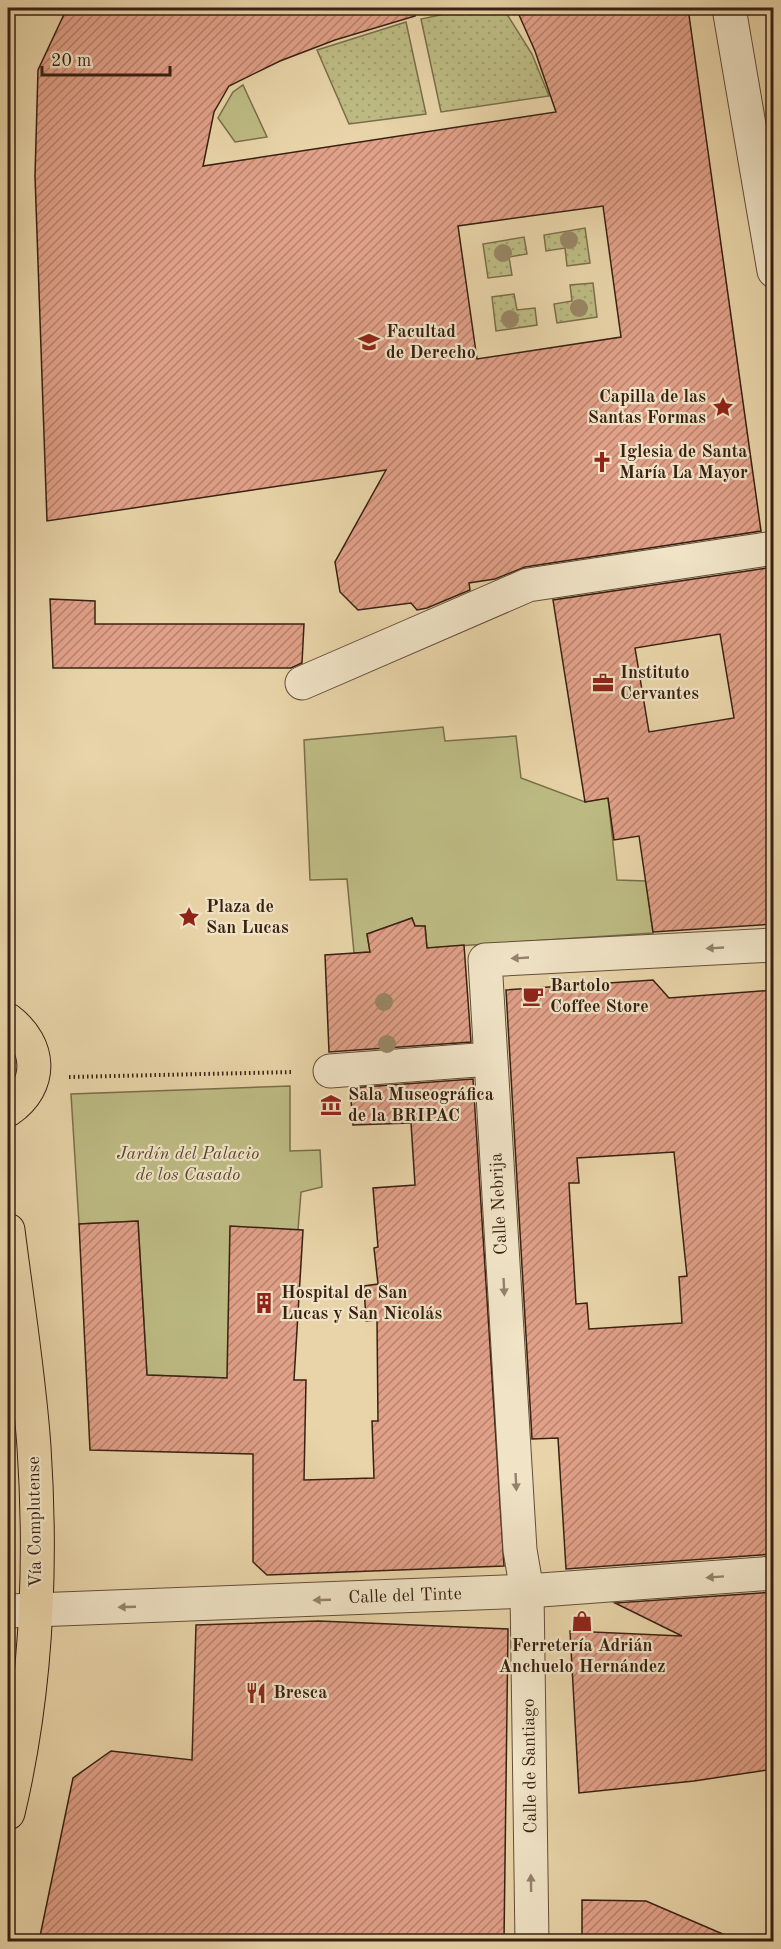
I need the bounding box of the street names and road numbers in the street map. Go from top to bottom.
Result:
street label: Calle Nebrija [487,1152,511,1256]
street label: Vía Complutense [25,1456,45,1588]
street label: Calle del Tinte [348,1585,462,1607]
street label: Calle de Santiago [520,1698,540,1834]

